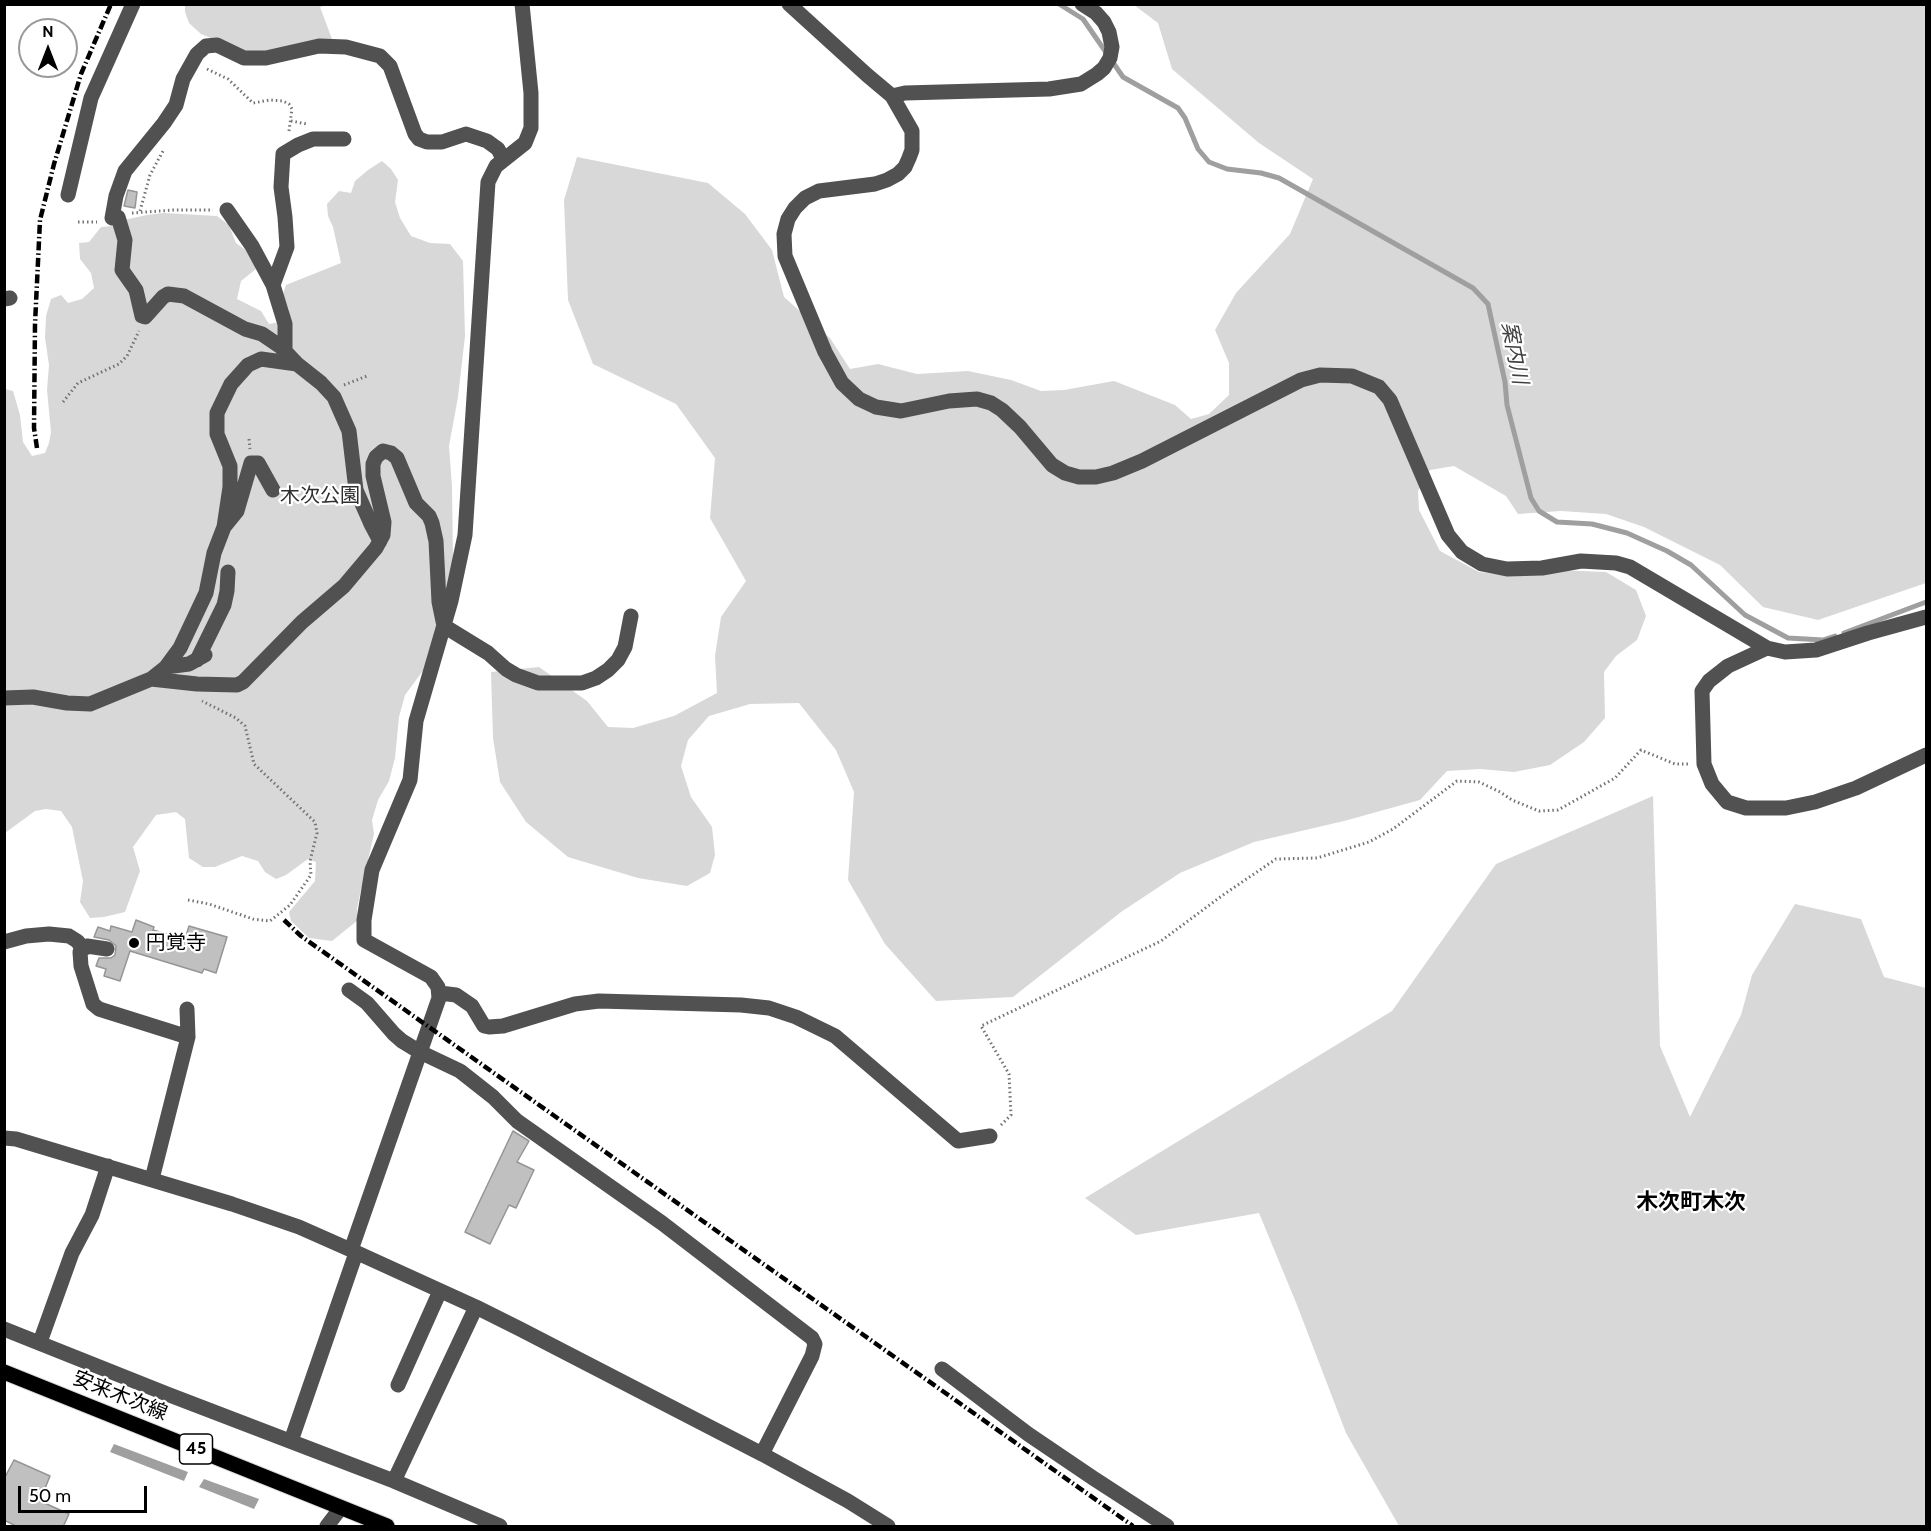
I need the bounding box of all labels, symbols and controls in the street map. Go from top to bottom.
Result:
north arrow [18,18,78,78]
text: N [42,22,54,41]
water label: 案内川 [1496,320,1532,386]
park label: 木次公園 [280,484,360,508]
place label: 円覚寺 [146,931,206,955]
marker: 円覚寺 [127,936,141,950]
district label: 木次町木次 [1636,1190,1746,1216]
street label: 安来木次線 [69,1366,171,1426]
road number: 45 [180,1434,212,1464]
scale bar [21,1474,150,1512]
text: 50 m [29,1485,71,1507]

